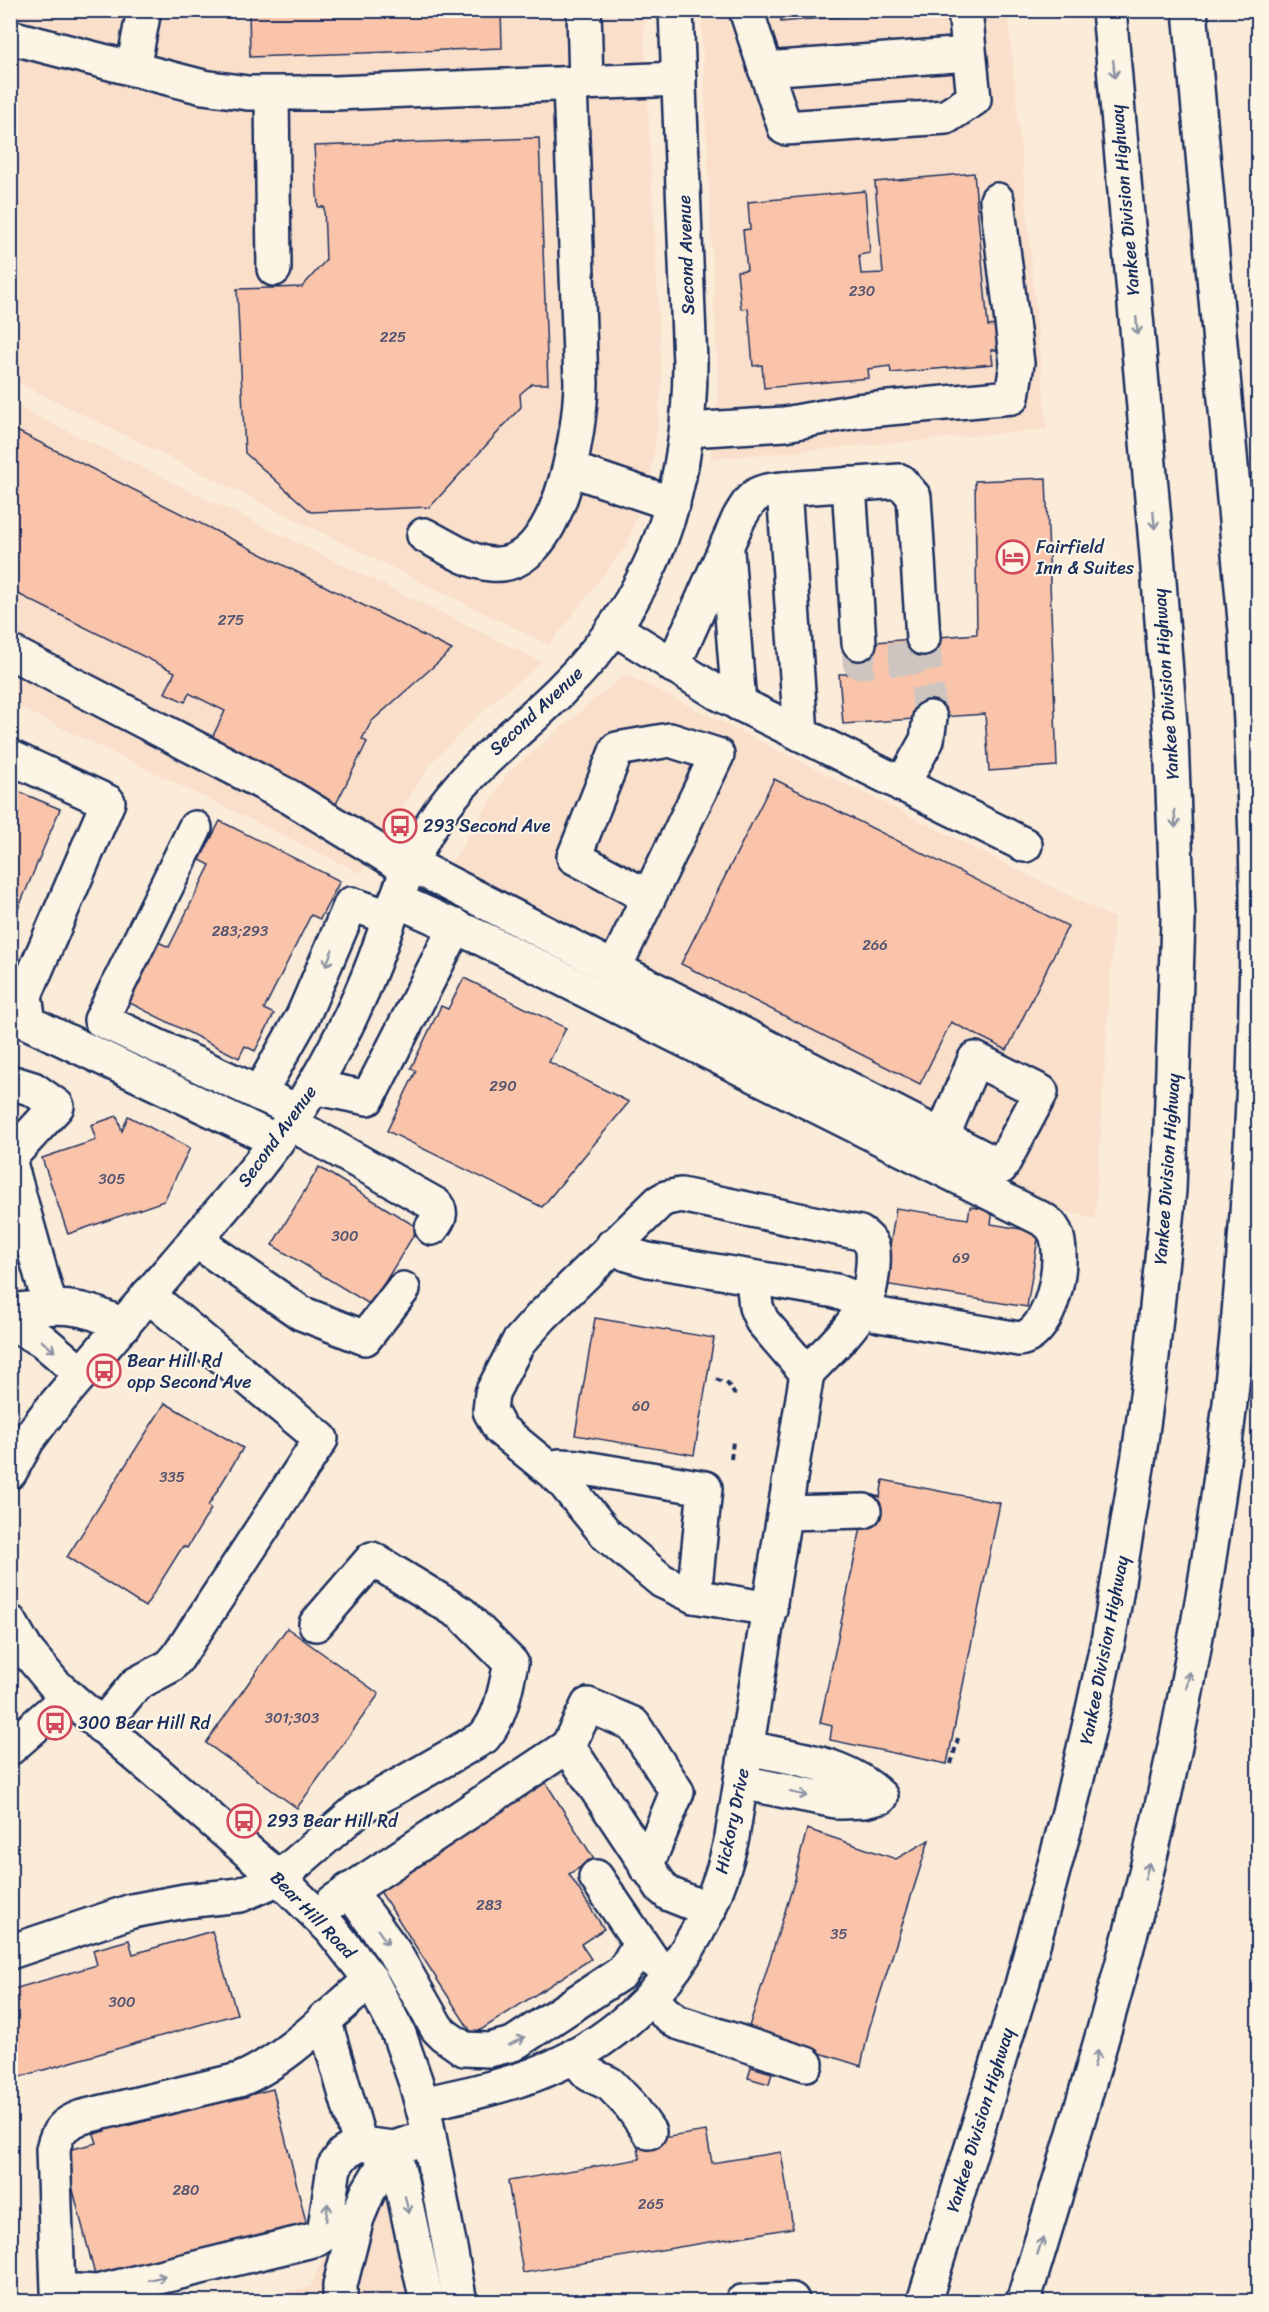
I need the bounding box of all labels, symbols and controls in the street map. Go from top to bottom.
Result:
one-way arrow [1109,58,1120,78]
street label: Yankee Division Highway [1101,102,1149,297]
street label: Second Avenue [668,194,704,316]
house number: 230 [849,278,875,304]
one-way arrow [1132,315,1143,335]
house number: 225 [380,324,406,350]
one-way arrow [1149,510,1160,529]
place label: Fairfield Inn & Suites [1035,531,1135,584]
hotel icon: Fairfield Inn & Suites [995,539,1031,575]
street label: Yankee Division Highway [1143,586,1189,781]
house number: 275 [218,607,244,633]
street label: Second Avenue [481,658,591,764]
bus stop icon: 293 Second Ave [382,808,418,844]
one-way arrow [1169,809,1181,829]
place label: 293 Second Ave [423,810,551,842]
house number: 283;293 [212,918,268,944]
house number: 266 [862,932,888,958]
one-way arrow [323,949,334,967]
street label: Yankee Division Highway [1144,1071,1190,1266]
house number: 290 [489,1073,517,1099]
street label: Second Avenue [229,1078,325,1194]
house number: 305 [99,1166,125,1192]
house number: 300 [331,1223,359,1249]
house number: 69 [952,1245,970,1271]
one-way arrow [40,1339,56,1352]
place label: Bear Hill Rd opp Second Ave [127,1345,252,1398]
bus stop icon: Bear Hill Rd opp Second Ave [86,1353,122,1389]
house number: 60 [632,1393,650,1419]
house number: 335 [159,1464,185,1490]
street label: Yankee Division Highway [1070,1552,1138,1747]
one-way arrow [1183,1671,1194,1690]
bus stop icon: 300 Bear Hill Rd [37,1705,73,1741]
house number: 301;303 [265,1705,319,1731]
place label: 300 Bear Hill Rd [78,1707,211,1739]
street label: Hickory Drive [705,1765,759,1877]
one-way arrow [789,1788,808,1800]
bus stop icon: 293 Bear Hill Rd [226,1803,262,1839]
place label: 293 Bear Hill Rd [267,1805,399,1837]
one-way arrow [1142,1861,1154,1880]
street label: Bear Hill Road [262,1863,365,1968]
house number: 283 [476,1892,502,1918]
house number: 35 [830,1921,848,1947]
one-way arrow [377,1929,389,1945]
house number: 300 [108,1989,136,2015]
street label: Yankee Division Highway [937,2023,1024,2216]
one-way arrow [507,2035,525,2046]
one-way arrow [1091,2050,1102,2069]
house number: 280 [172,2177,200,2203]
house number: 265 [638,2191,664,2217]
one-way arrow [402,2195,413,2214]
one-way arrow [322,2203,333,2222]
one-way arrow [1035,2237,1046,2256]
one-way arrow [147,2271,166,2283]

